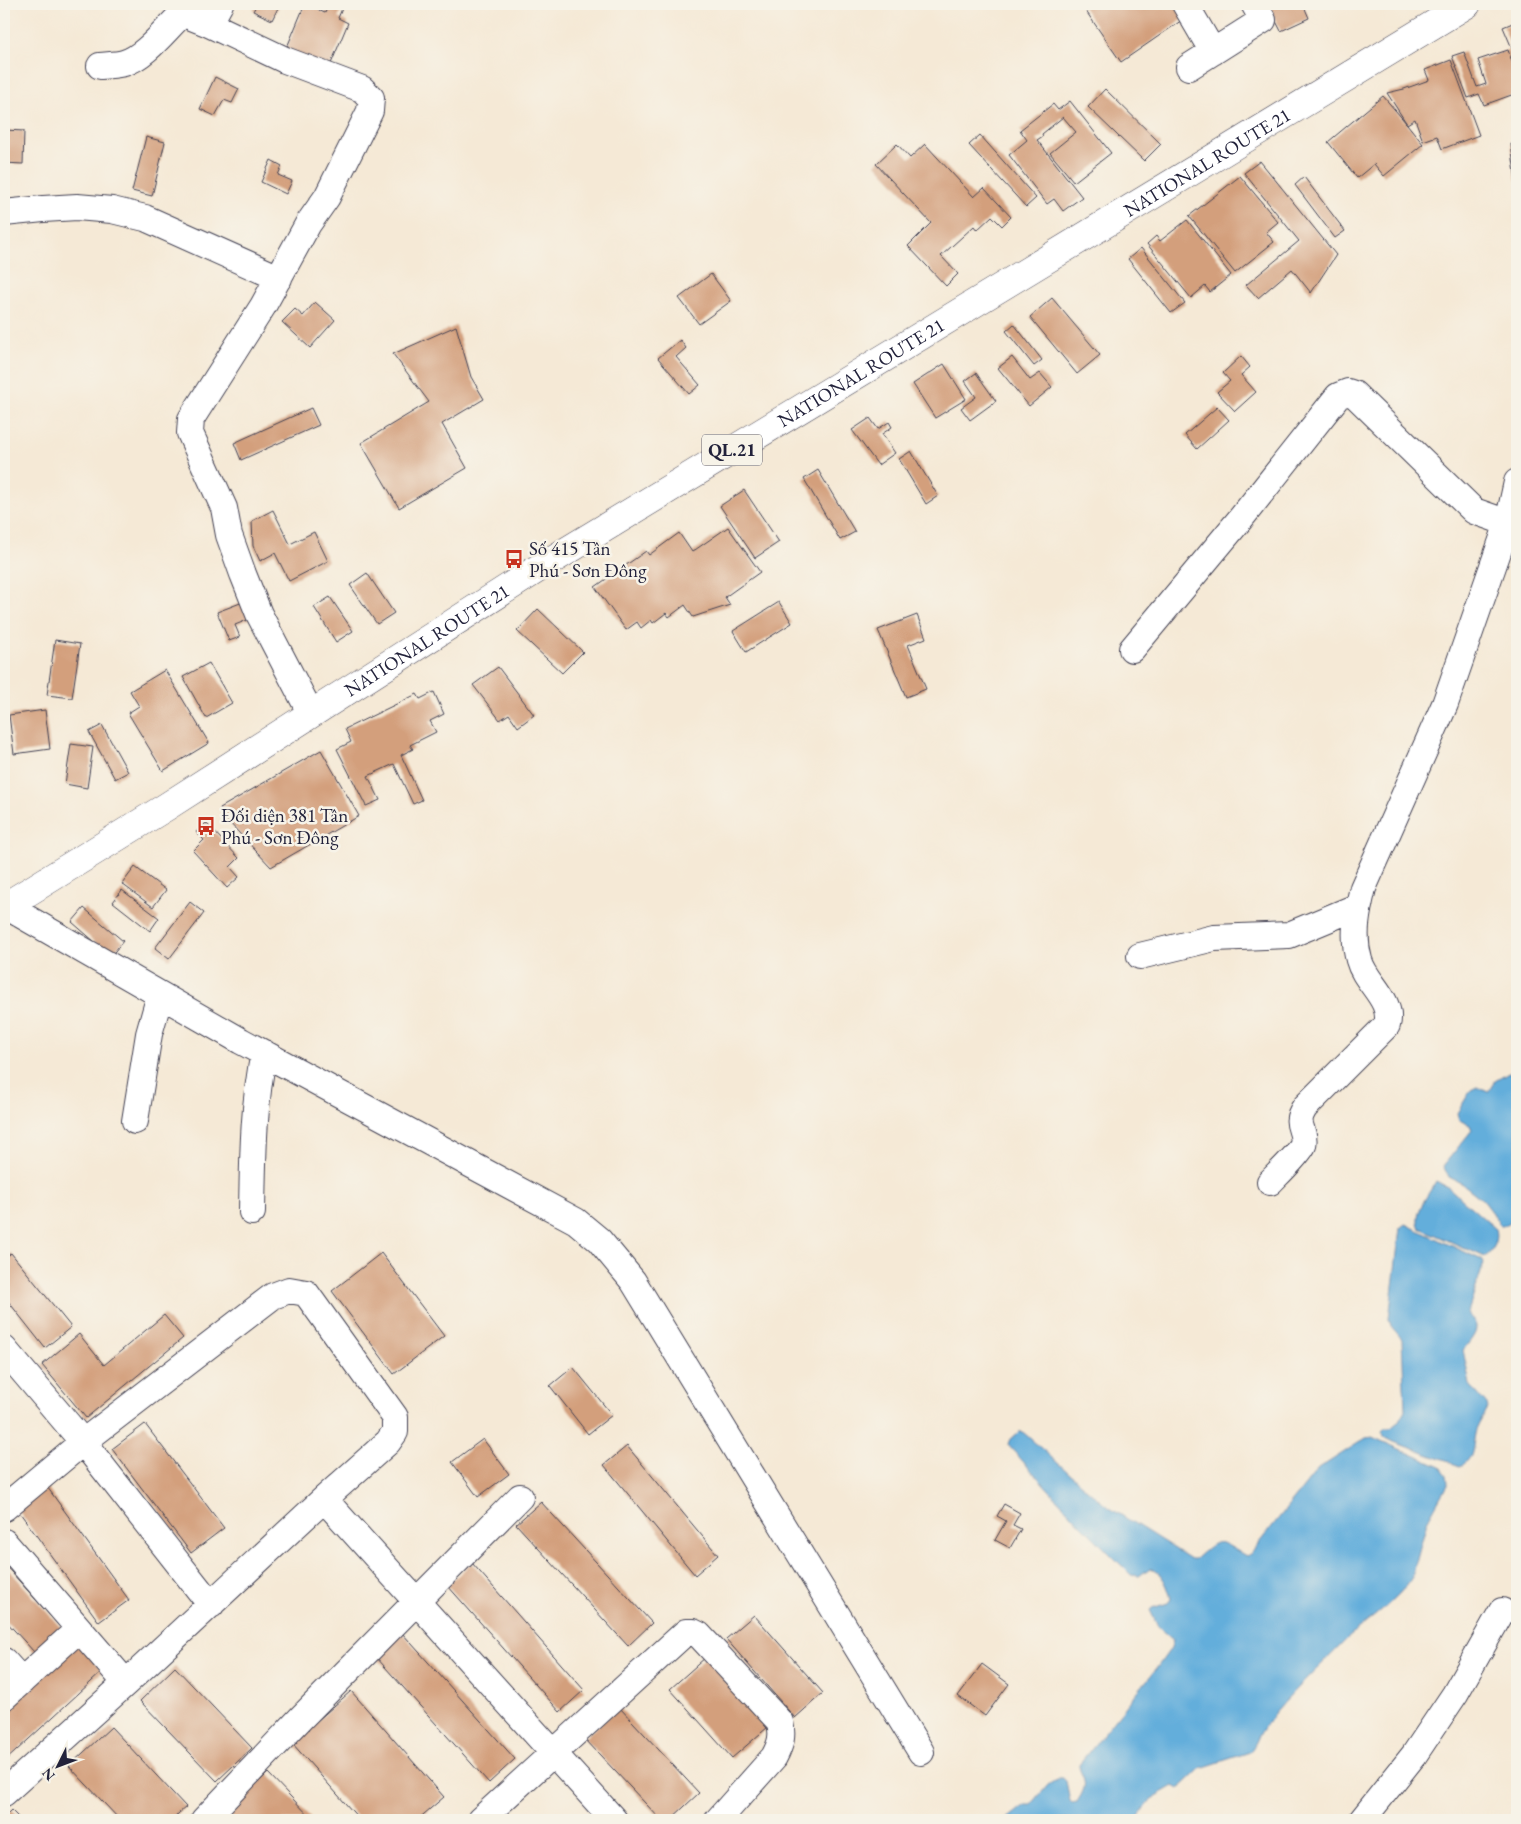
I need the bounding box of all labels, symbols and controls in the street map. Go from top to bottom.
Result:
street label: NATIONAL ROUTE 21 [1119,102,1295,223]
street label: NATIONAL ROUTE 21 [773,313,949,433]
road number: QL.21 [702,434,762,466]
place label: Số 415 Tân Phú - Sơn Đông [529,536,647,583]
bus stop icon: Số 415 Tân Phú - Sơn Đông [503,548,525,570]
street label: NATIONAL ROUTE 21 [340,578,514,702]
place label: Đối diện 381 Tân Phú - Sơn Đông [221,803,348,850]
bus stop icon: Đối diện 381 Tân Phú - Sơn Đông [195,815,217,837]
north arrow [32,1742,82,1792]
text: N [37,1764,59,1785]

